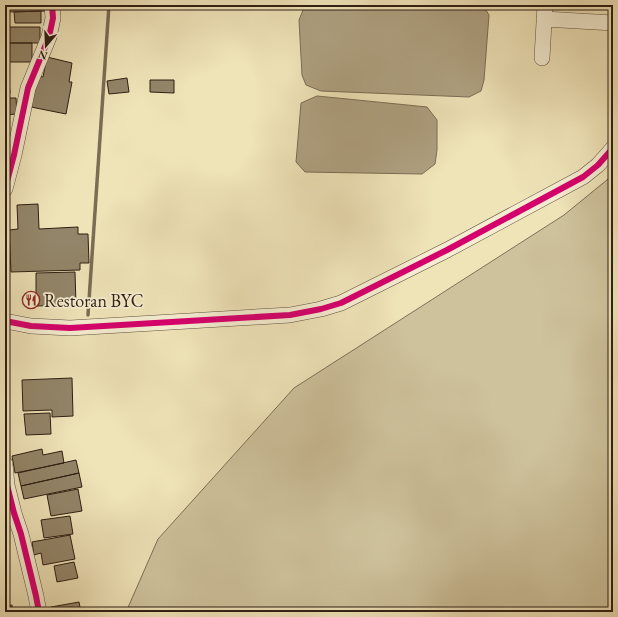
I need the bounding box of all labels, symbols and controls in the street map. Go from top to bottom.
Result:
north arrow [26,26,66,66]
text: N [36,47,49,64]
place label: Restoran BYC [44,289,144,312]
restaurant icon: Restoran BYC [21,290,41,310]

